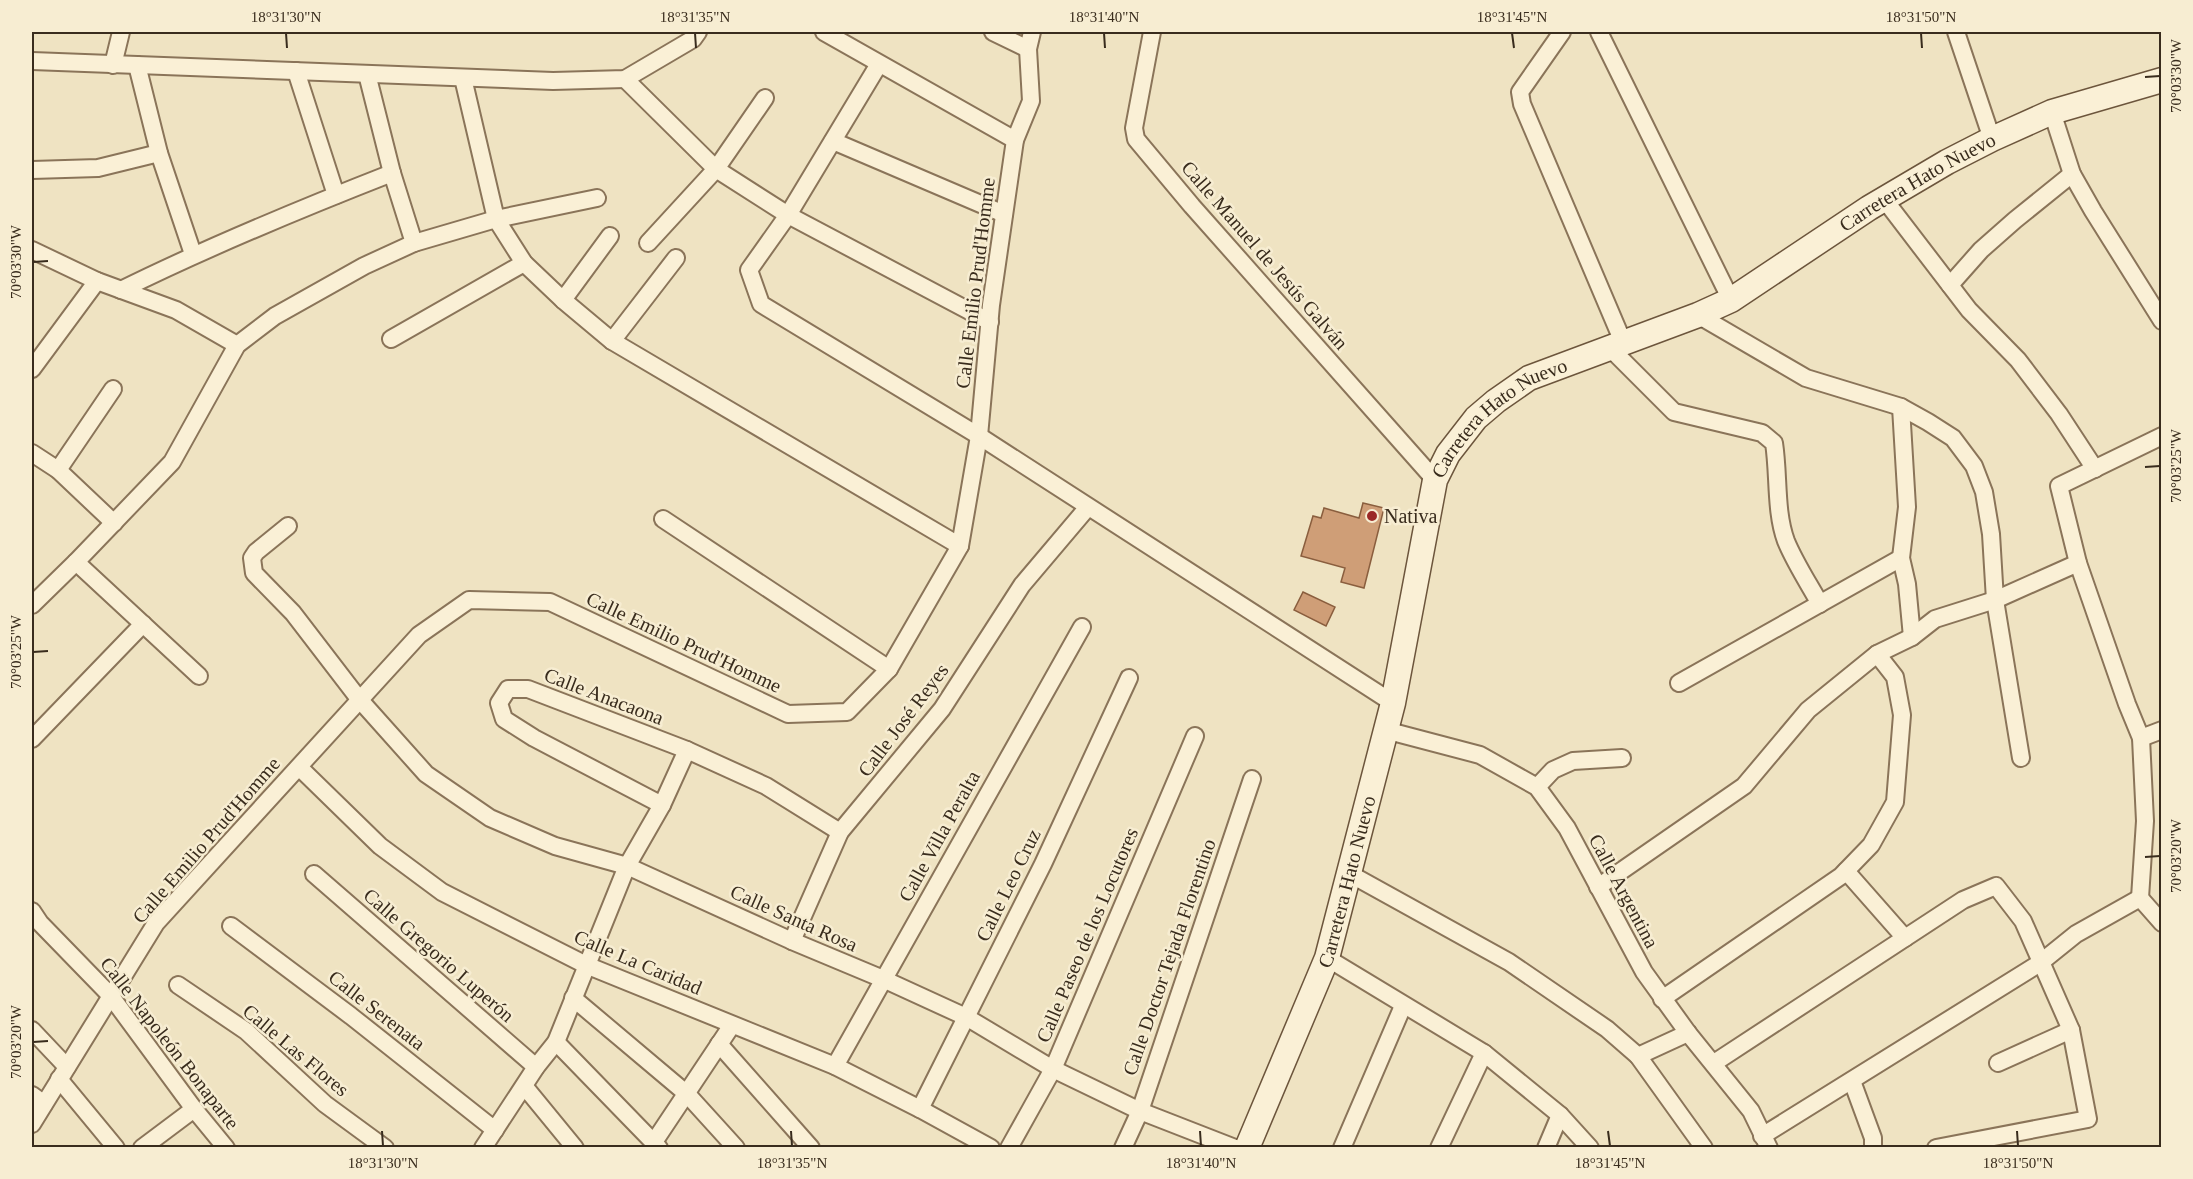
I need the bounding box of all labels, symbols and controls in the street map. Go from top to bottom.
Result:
text: 18°31'30"N [251,9,321,25]
text: 18°31'35"N [660,9,730,25]
text: 18°31'40"N [1069,9,1139,25]
text: 18°31'45"N [1477,9,1547,25]
text: 18°31'50"N [1886,9,1956,25]
text: 70°03'30"W [2168,38,2184,113]
street label: Carretera Hato Nuevo [1835,128,1999,236]
street label: Calle Manuel de Jesús Galván [1177,156,1353,354]
street label: Calle Emilio Prud'Homme [951,176,999,390]
text: 70°03'30"W [8,224,24,299]
street label: Carretera Hato Nuevo [1427,354,1570,481]
text: 70°03'25"W [2168,428,2184,503]
place label: Nativa [1384,505,1437,527]
marker: Nativa [1365,509,1379,523]
street label: Calle Emilio Prud'Homme [583,587,785,697]
text: 70°03'25"W [8,614,24,689]
street label: Calle José Reyes [853,659,953,781]
street label: Calle Anacaona [541,663,667,729]
street label: Calle Emilio Prud'Homme [128,753,284,927]
street label: Calle Villa Peralta [894,767,984,905]
street label: Carretera Hato Nuevo [1313,793,1380,971]
text: 70°03'20"W [2168,818,2184,893]
street label: Calle Paseo de los Locutores [1032,824,1142,1046]
street label: Calle Leo Cruz [971,825,1045,945]
street label: Calle Argentina [1584,830,1663,952]
street label: Calle Doctor Tejada Florentino [1118,836,1221,1078]
street label: Calle Santa Rosa [727,880,861,956]
street label: Calle Gregorio Luperón [359,884,519,1027]
street label: Calle La Caridad [571,925,705,999]
street label: Calle Napoleón Bonaparte [95,953,244,1134]
street label: Calle Serenata [324,966,430,1054]
street label: Calle Las Flores [239,999,353,1101]
text: 70°03'20"W [8,1004,24,1079]
text: 18°31'30"N [348,1155,418,1171]
text: 18°31'35"N [757,1155,827,1171]
text: 18°31'40"N [1166,1155,1236,1171]
text: 18°31'45"N [1575,1155,1645,1171]
text: 18°31'50"N [1983,1155,2053,1171]

